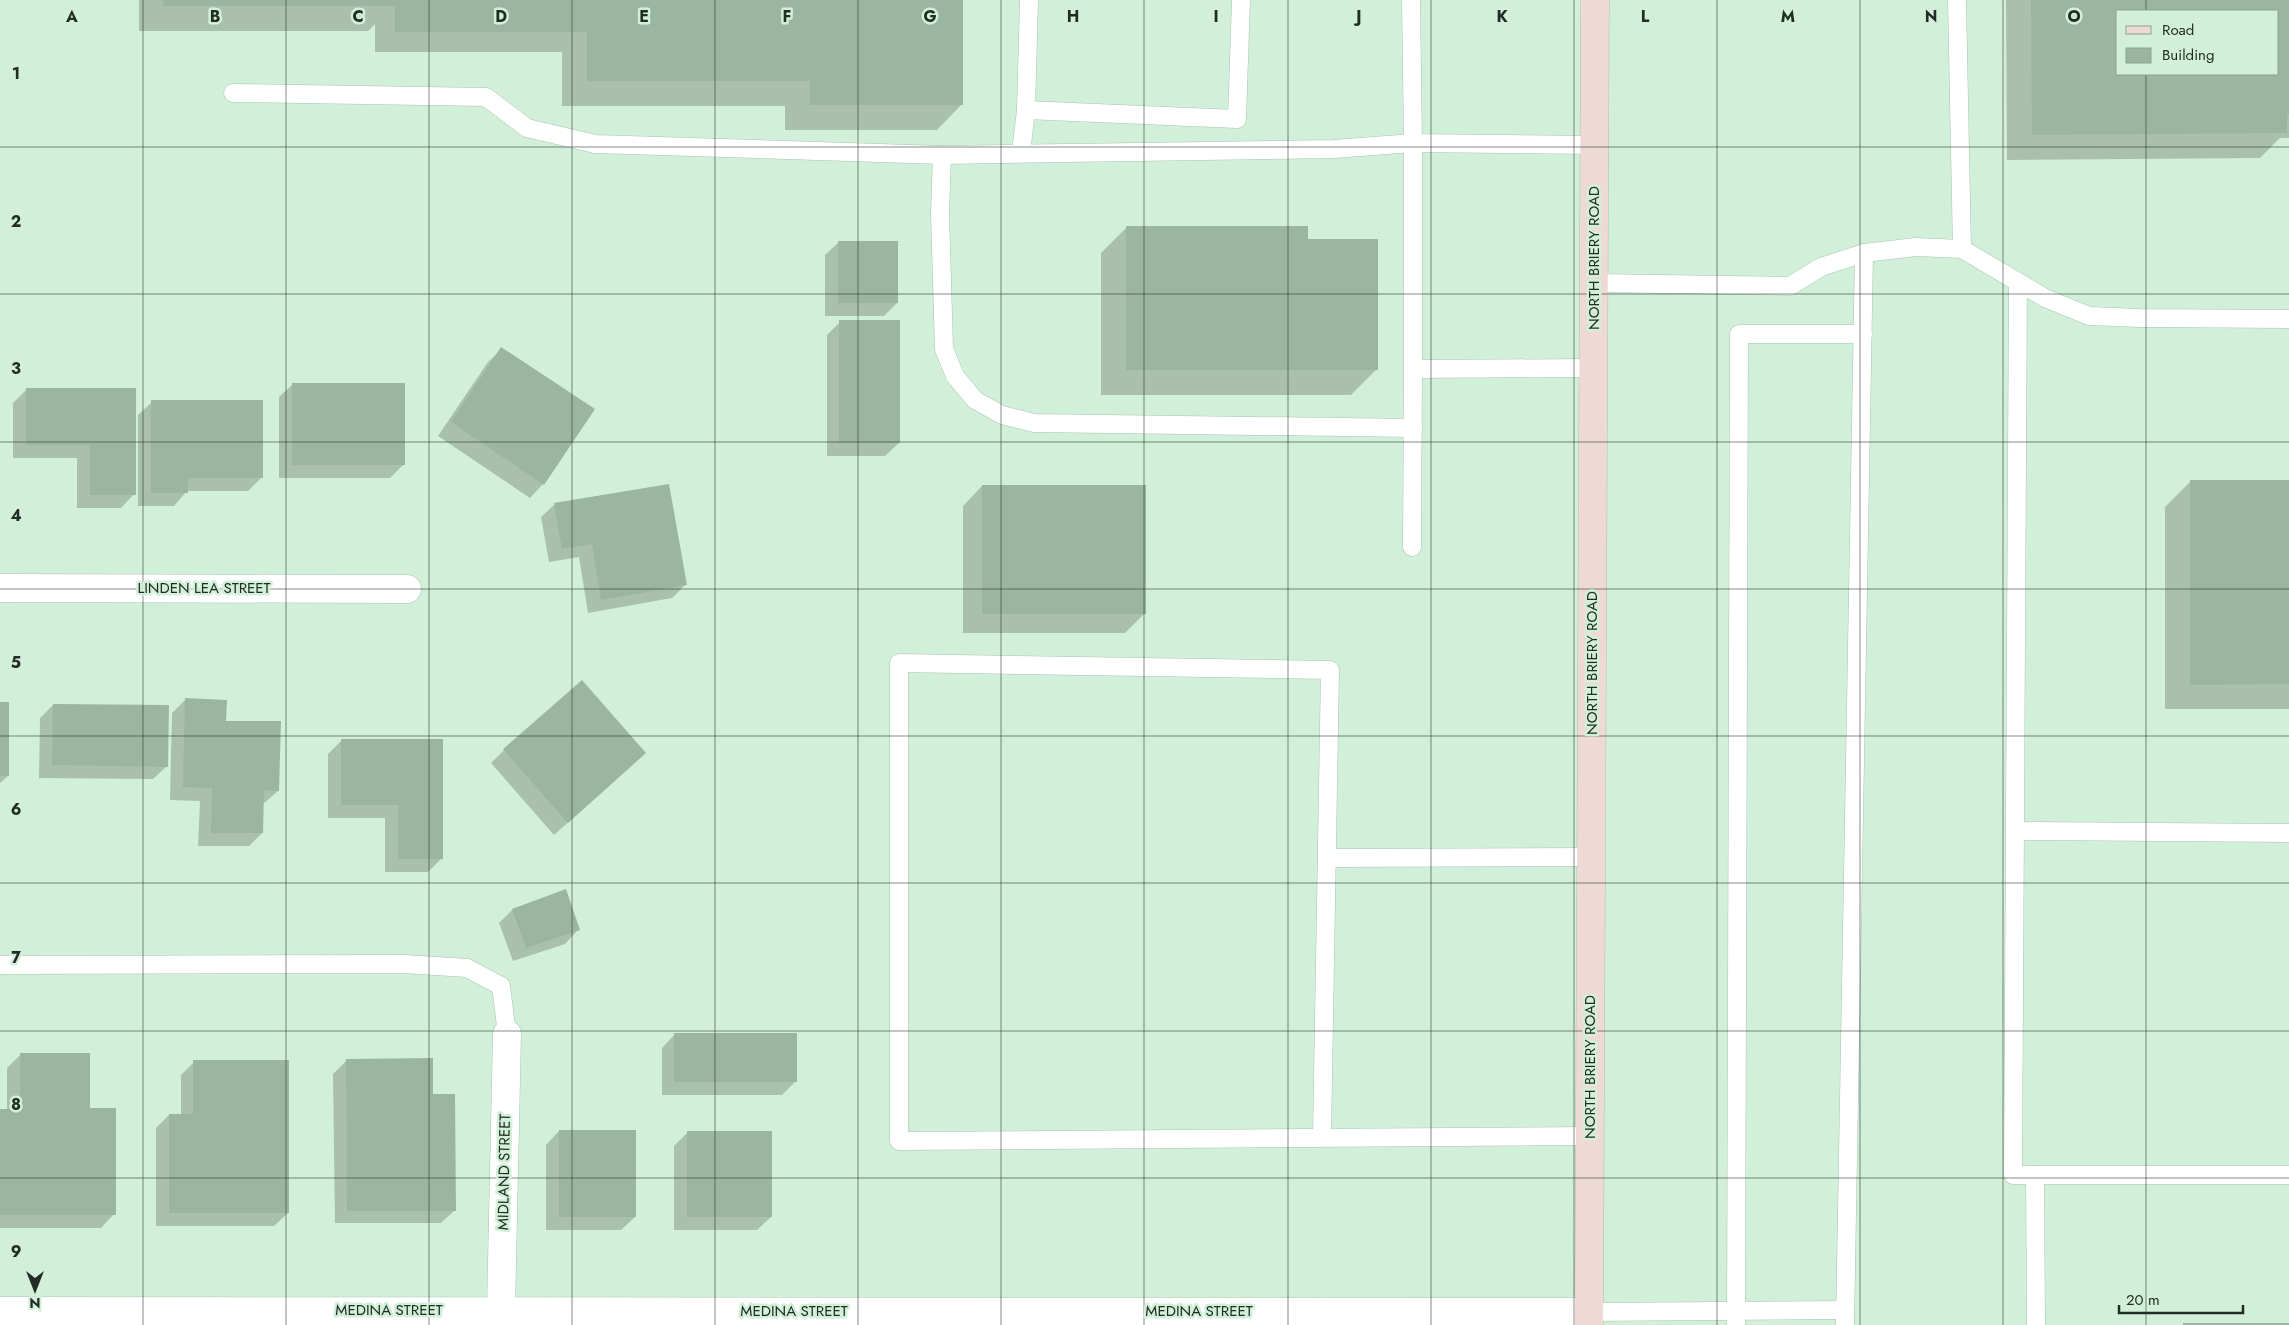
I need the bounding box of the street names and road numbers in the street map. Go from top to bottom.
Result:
street label: NORTH BRIERY ROAD [1583,186,1605,330]
street label: LINDEN LEA STREET [137,577,271,599]
street label: NORTH BRIERY ROAD [1581,591,1603,735]
street label: NORTH BRIERY ROAD [1579,995,1601,1139]
street label: MIDLAND STREET [492,1114,516,1230]
street label: MEDINA STREET [335,1299,443,1321]
street label: MEDINA STREET [740,1300,848,1322]
street label: MEDINA STREET [1145,1300,1253,1322]

